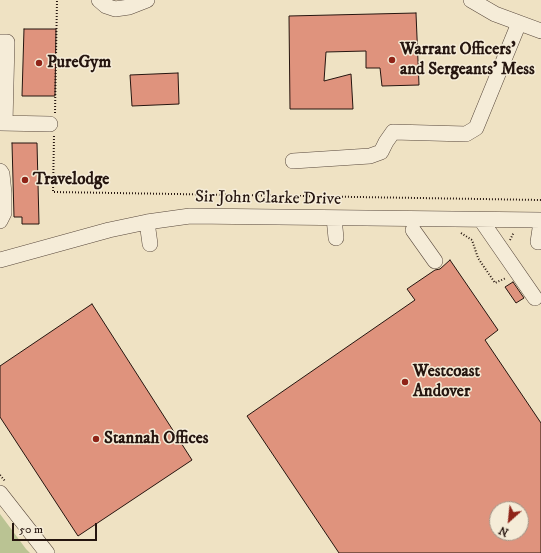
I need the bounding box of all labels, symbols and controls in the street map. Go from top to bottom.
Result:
place label: Warrant Officers' and Sergeants' Mess [400,40,535,80]
place label: PureGym [47,53,111,73]
marker: Warrant Officers' and Sergeants' Mess [387,55,397,65]
marker: PureGym [34,58,44,68]
place label: Travelodge [33,170,109,190]
marker: Travelodge [20,175,30,185]
street label: Sir John Clarke Drive [195,188,341,210]
place label: Westcoast Andover [413,362,480,402]
marker: Westcoast Andover [400,377,410,387]
place label: Stannah Offices [104,429,208,449]
marker: Stannah Offices [91,434,101,444]
north arrow [489,501,529,541]
scale bar [14,515,99,541]
text: 50 m [19,522,43,537]
text: N [497,523,511,539]

